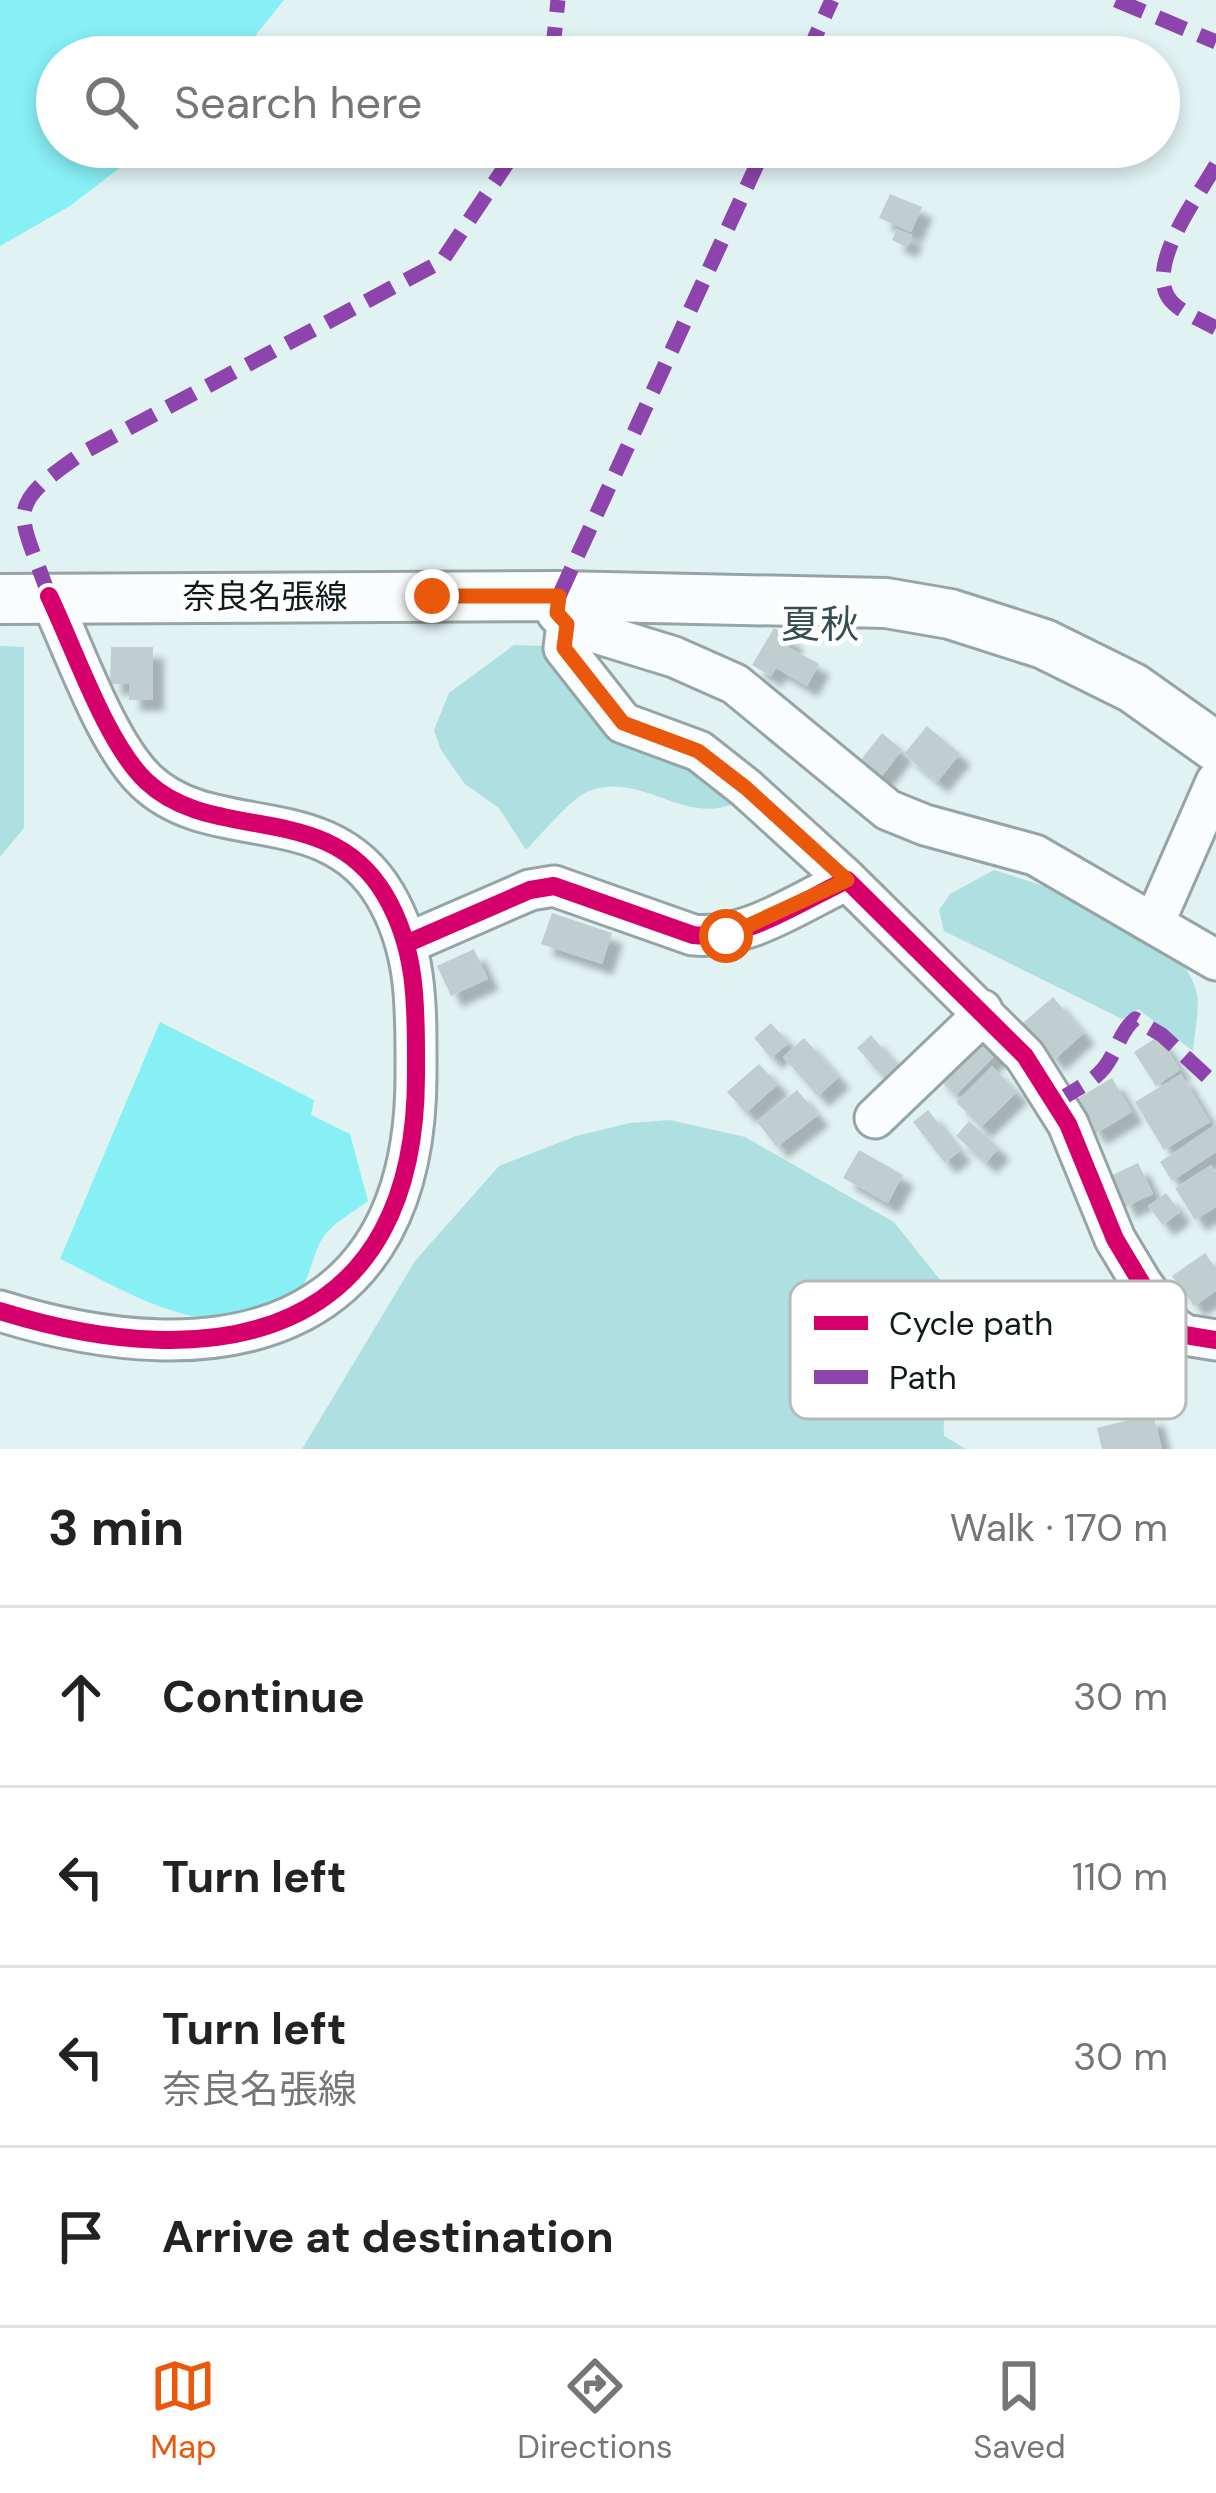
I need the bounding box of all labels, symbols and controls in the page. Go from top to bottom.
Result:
search box [36,36,1180,168]
icon: search [78,69,144,135]
text: Search here [174,73,422,132]
route end [405,569,459,623]
street label: 奈良名張線 [183,575,348,618]
district label: 夏秋 [781,599,859,650]
route start [699,909,753,963]
legend [790,1281,1186,1419]
text: Cycle path [889,1302,1053,1345]
text: Path [889,1356,957,1399]
text: 3 min [48,1494,184,1561]
text: Walk · 170 m [950,1502,1168,1553]
icon: ahead [48,1664,114,1730]
text: Continue [162,1667,365,1726]
text: 30 m [1073,1671,1168,1722]
icon: left [48,1844,114,1910]
text: Turn left [162,1847,346,1906]
text: 110 m [1072,1851,1168,1902]
text: Turn left [162,1999,346,2058]
icon: left [48,2024,114,2090]
text: 30 m [1073,2031,1168,2082]
text: 奈良名張線 [162,2064,357,2115]
icon: arrive [48,2204,114,2270]
text: Arrive at destination [162,2207,614,2266]
tab: Map [150,2353,217,2468]
tab: Directions [517,2353,673,2468]
tab: Saved [973,2353,1066,2468]

